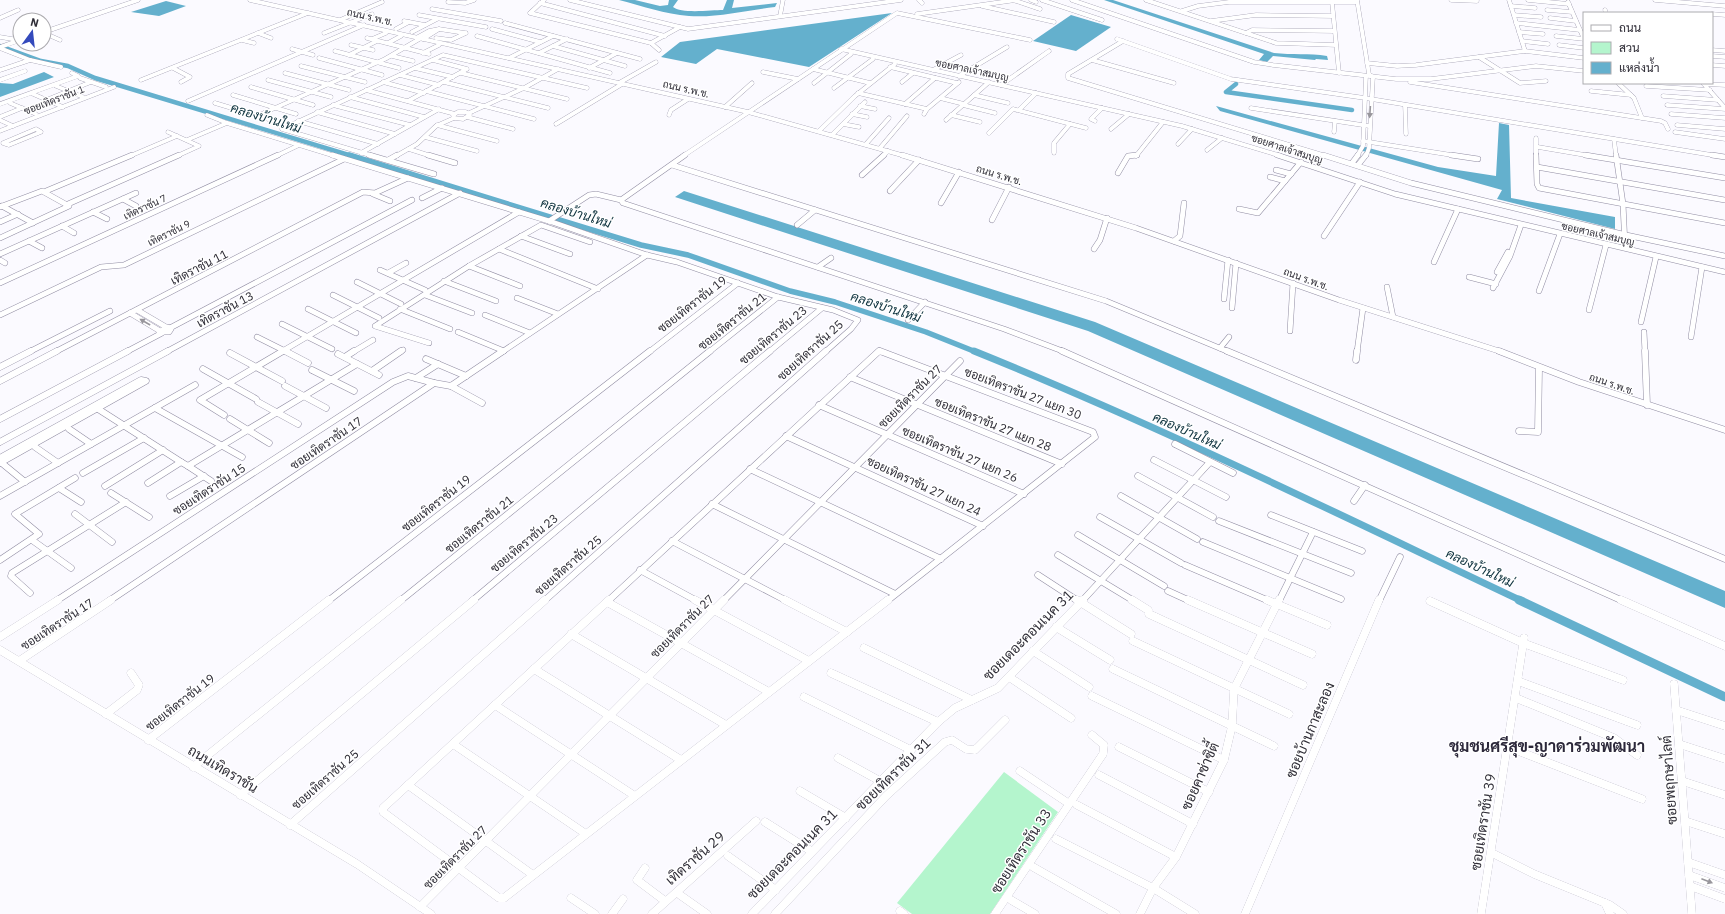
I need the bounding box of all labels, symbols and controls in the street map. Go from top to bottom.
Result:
street label: ถนน ร.พ.ช. [346,5,394,29]
north arrow [12,12,52,52]
legend [1583,12,1713,84]
text: N [29,15,40,30]
text: ถนน [1619,20,1642,35]
text: สวน [1619,40,1640,55]
street label: ซอยศาลเจ้าสมบุญ [934,56,1010,85]
text: แหล่งน้ำ [1619,57,1659,75]
street label: ถนน ร.พ.ช. [662,77,710,101]
street label: ซอยเทิดราชัน 1 [22,82,86,118]
water label: คลองบ้านใหม่ [229,99,304,137]
one-way arrow [1367,106,1374,118]
street label: ซอยศาลเจ้าสมบุญ [1249,131,1324,168]
street label: ถนน ร.พ.ช. [975,162,1023,188]
street label: เทิดราชัน 7 [121,191,169,223]
water label: คลองบ้านใหม่ [539,194,614,232]
street label: เทิดราชัน 9 [145,217,193,249]
street label: ซอยศาลเจ้าสมบุญ [1560,219,1636,250]
street label: เทิดราชัน 11 [168,246,230,288]
street label: ถนน ร.พ.ช. [1282,265,1330,293]
street label: ซอยเทิดราชัน 19 [654,272,730,336]
street label: เทิดราชัน 13 [194,288,256,330]
water label: คลองบ้านใหม่ [849,288,924,327]
street label: ซอยเทิดราชัน 21 [695,289,769,353]
street label: ซอยเทิดราชัน 23 [736,302,810,368]
street label: ซอยเทิดราชัน 25 [774,316,846,384]
one-way arrow [139,318,151,325]
street label: ซอยเทิดราชัน 27 [875,361,945,431]
street label: ซอยเทิดราชัน 27 แยก 30 [962,364,1084,422]
street label: ถนน ร.พ.ช. [1588,370,1636,398]
street label: ซอยเทิดราชัน 27 แยก 28 [932,394,1054,454]
water label: คลองบ้านใหม่ [1150,408,1225,454]
street label: ซอยเทิดราชัน 17 [287,413,365,473]
street label: ซอยเทิดราชัน 27 แยก 26 [900,423,1020,485]
street label: ซอยเทิดราชัน 27 แยก 24 [864,453,984,519]
street label: ซอยเทิดราชัน 15 [170,460,248,518]
street label: ซอยเทิดราชัน 19 [398,471,474,535]
street label: ซอยเทิดราชัน 21 [442,492,516,556]
street label: ซอยเทิดราชัน 23 [487,510,561,576]
street label: ซอยเทิดราชัน 25 [531,532,605,598]
water label: คลองบ้านใหม่ [1443,545,1518,592]
street label: ซอยเดอะคอนเนค 31 [979,586,1077,684]
street label: ซอยเทิดราชัน 27 [647,591,717,661]
street label: ซอยเทิดราชัน 17 [18,595,96,653]
street label: ซอยเทิดราชัน 19 [142,670,218,734]
street label: ซอยบ้านกาสะลอง [1282,679,1338,781]
street label: ซอยเทิดราชัน 31 [852,734,934,814]
street label: ซอยพฤกษาไลต์ [1657,735,1681,825]
district label: ชุมชนศรีสุข-ญาดาร่วมพัฒนา [1449,736,1645,758]
street label: ซอยคาซ่าซิตี้ [1174,737,1223,813]
street label: ถนนเทิดราชัน [185,741,261,797]
street label: ซอยเทิดราชัน 25 [288,746,362,812]
street label: ซอยเทิดราชัน 39 [1466,772,1500,872]
street label: ซอยเดอะคอนเนค 31 [743,805,841,903]
street label: ซอยเทิดราชัน 33 [987,805,1055,897]
street label: ซอยเทิดราชัน 27 [420,822,490,892]
street label: เทิดราชัน 29 [662,827,728,889]
one-way arrow [1701,879,1713,885]

